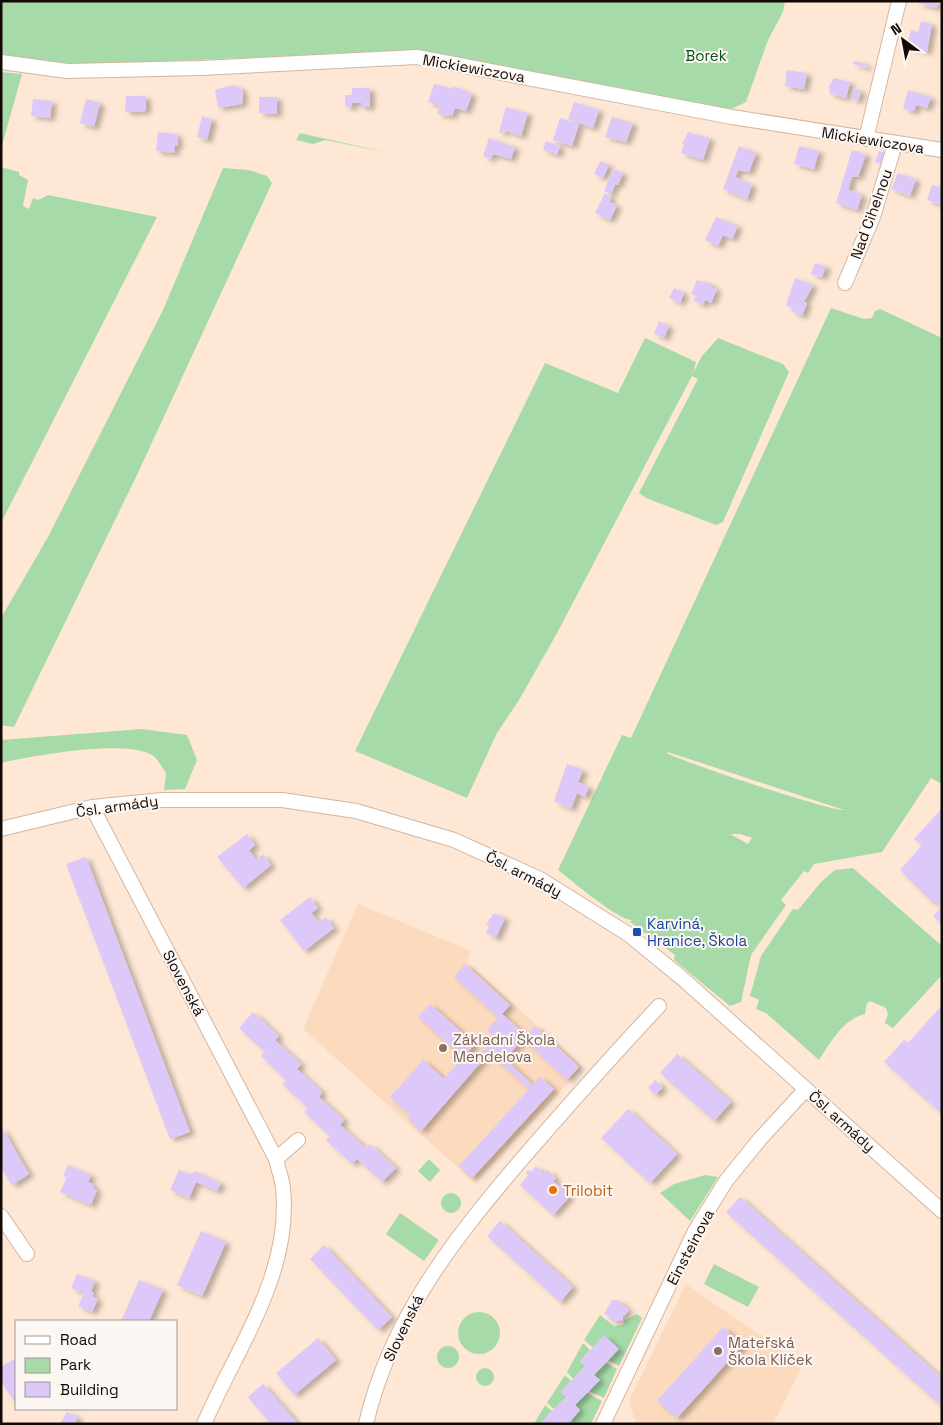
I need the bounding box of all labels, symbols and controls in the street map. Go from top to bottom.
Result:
north arrow [878,15,928,65]
text: N [887,19,905,39]
park label: Borek [685,46,727,65]
street label: Mickiewiczova [421,50,527,86]
street label: Mickiewiczova [820,123,926,158]
street label: Nad Cihelnou [846,166,896,262]
street label: Čsl. armády [75,791,159,821]
street label: Čsl. armády [483,847,565,901]
place label: Karviná, Hranice, Škola [647,914,747,950]
marker: Karviná, Hranice, Škola [631,926,643,938]
street label: Slovenská [159,947,209,1020]
place label: Základní Škola Mendelova [453,1030,556,1066]
marker: Základní Škola Mendelova [437,1042,449,1054]
street label: Čsl. armády [805,1086,879,1156]
place label: Trilobit [563,1181,613,1200]
marker: Trilobit [547,1184,559,1196]
street label: Einsteinova [662,1206,718,1288]
street label: Slovenská [379,1291,428,1365]
legend [15,1320,178,1410]
text: Road [60,1330,97,1349]
place label: Mateřská Škola Klíček [728,1333,813,1369]
marker: Mateřská Škola Klíček [712,1345,724,1357]
text: Park [60,1355,91,1374]
text: Building [60,1380,119,1399]

